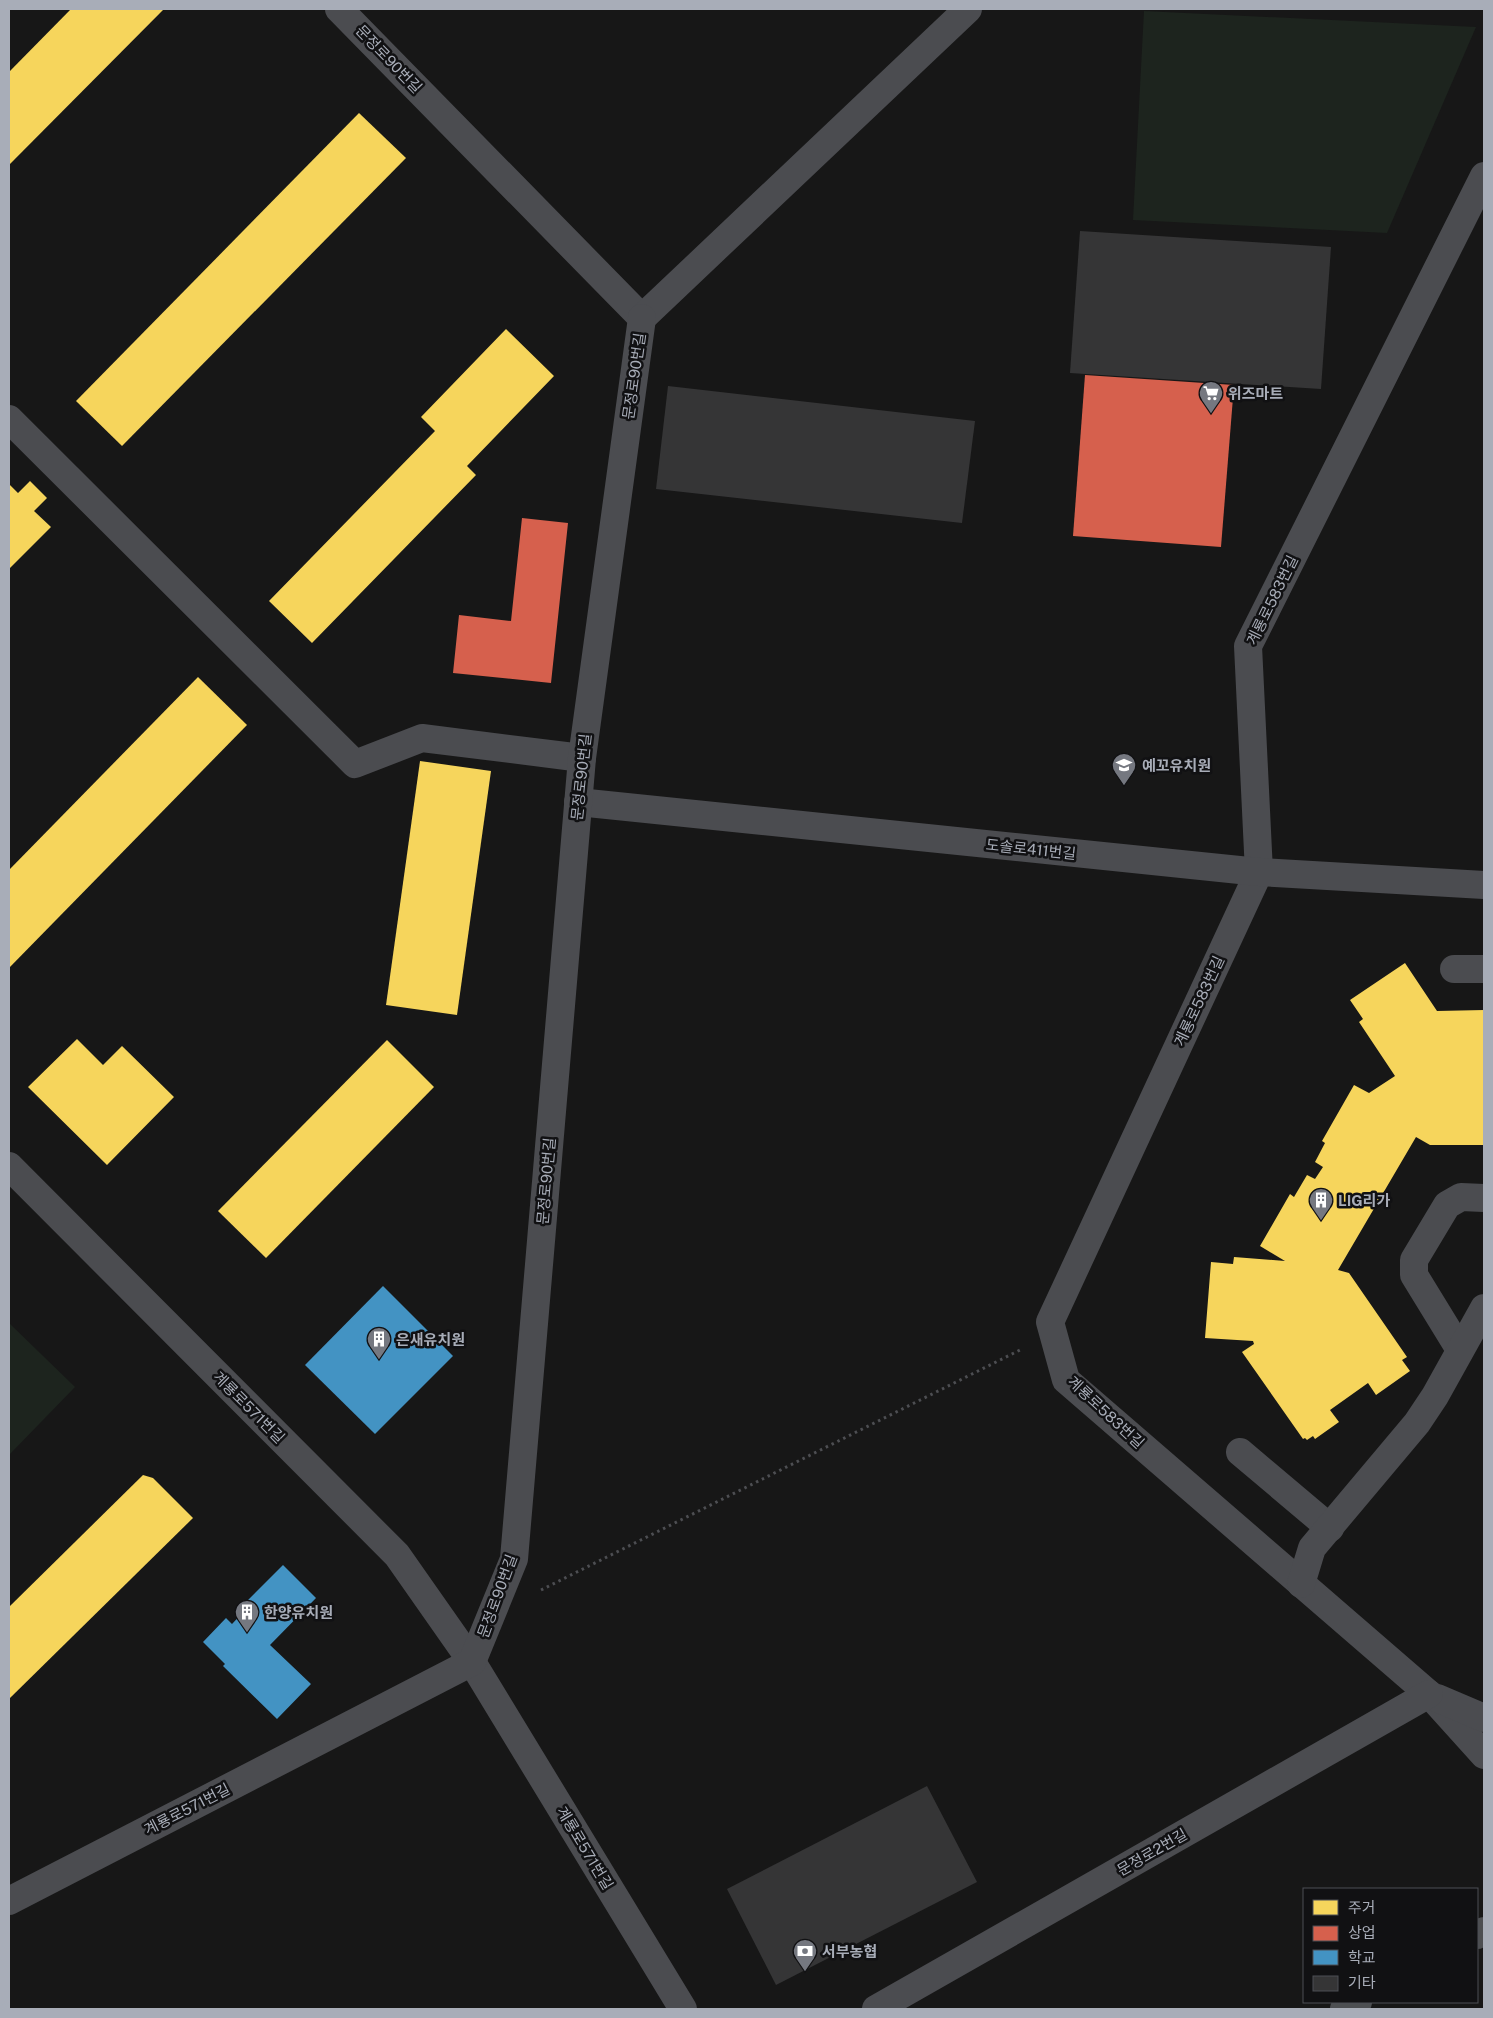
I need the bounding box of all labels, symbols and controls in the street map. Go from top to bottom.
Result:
street label: 문정로90번길 [353,22,425,96]
street label: 문정로90번길 [619,332,649,420]
supermarket icon: 위즈마트 [1198,380,1224,414]
place label: 위즈마트 [1228,385,1283,402]
street label: 계룡로583번길 [1243,552,1301,648]
street label: 문정로90번길 [568,733,594,821]
school or university icon: 예꼬유치원 [1111,752,1137,786]
place label: 예꼬유치원 [1142,757,1211,774]
street label: 도솔로411번길 [985,836,1077,862]
street label: 계룡로583번길 [1171,953,1227,1049]
street label: 문정로90번길 [534,1137,558,1225]
building icon: LIG리가 [1308,1187,1334,1221]
place label: LIG리가 [1338,1192,1390,1209]
building icon: 은새유치원 [366,1326,392,1360]
place label: 은새유치원 [396,1331,465,1348]
street label: 계룡로571번길 [210,1368,288,1446]
street label: 계룡로583번길 [1064,1372,1148,1452]
street label: 문정로90번길 [474,1552,520,1640]
building icon: 한양유치원 [234,1599,260,1633]
place label: 한양유치원 [264,1604,333,1621]
street label: 계룡로571번길 [141,1780,233,1838]
street label: 계룡로571번길 [554,1803,616,1893]
street label: 문정로2번길 [1114,1825,1190,1879]
legend [1303,1888,1478,2003]
text: 주거 [1348,1899,1376,1916]
text: 상업 [1348,1924,1376,1941]
bank icon: 서부농협 [792,1938,818,1972]
place label: 서부농협 [822,1943,877,1960]
text: 학교 [1348,1949,1376,1966]
text: 기타 [1348,1974,1376,1991]

